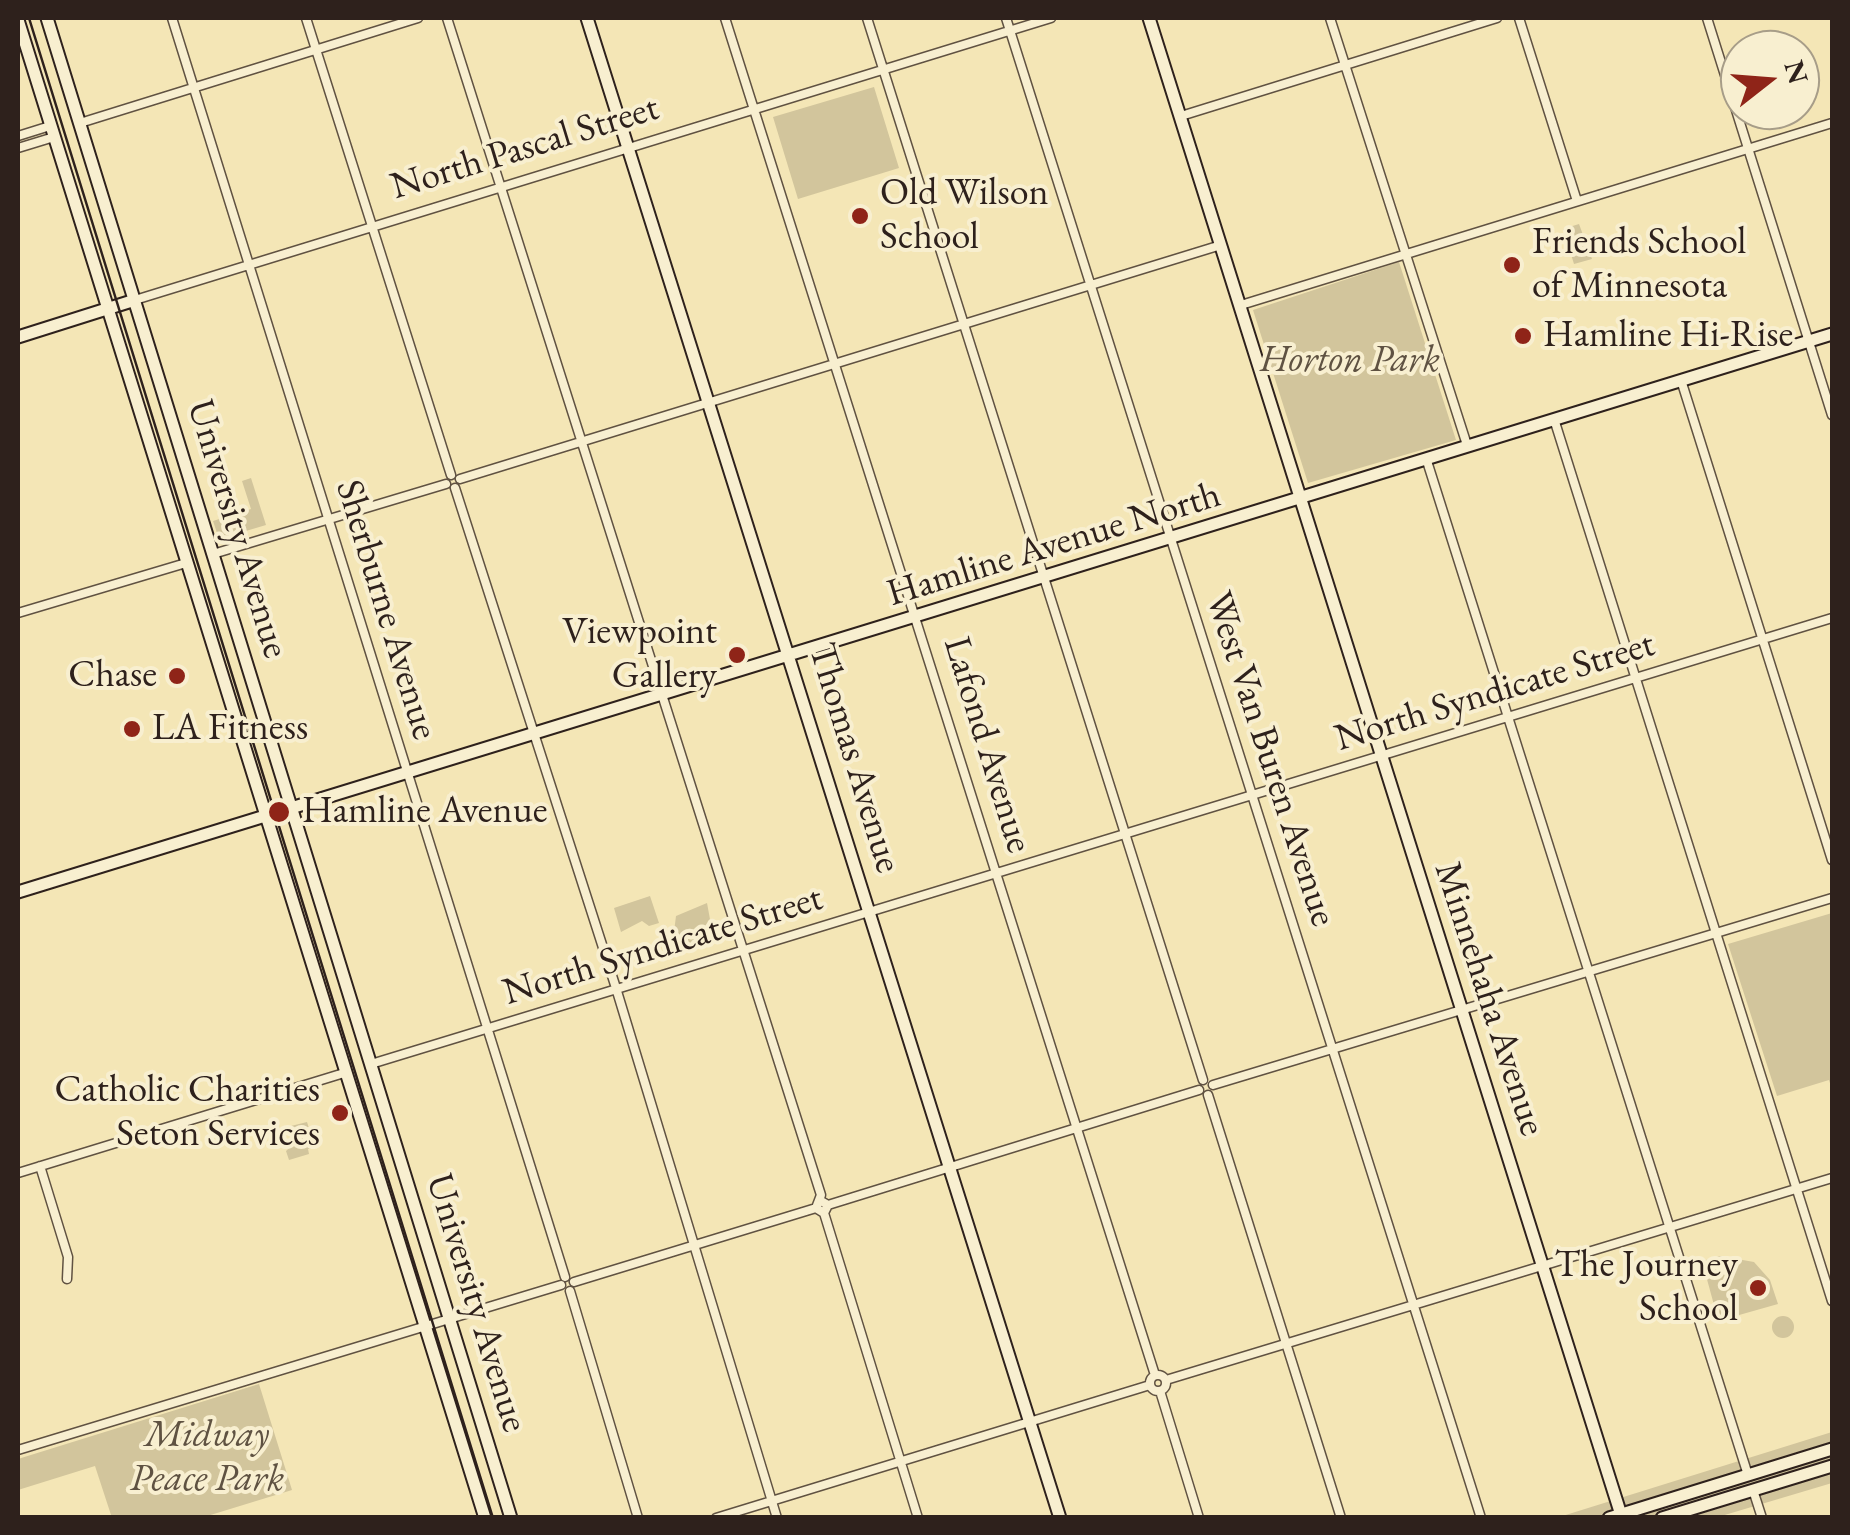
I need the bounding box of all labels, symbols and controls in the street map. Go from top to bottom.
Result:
north arrow [1720,30,1820,130]
text: N [1776,56,1817,88]
street label: North Pascal Street [386,86,664,210]
place label: Old Wilson School [880,171,1049,260]
marker: Old Wilson School [849,205,871,227]
place label: Friends School of Minnesota [1532,220,1746,310]
marker: Friends School of Minnesota [1501,254,1523,276]
place label: Hamline Hi-Rise [1543,313,1793,359]
marker: Hamline Hi-Rise [1512,325,1534,347]
park label: Horton Park [1260,338,1440,384]
street label: University Avenue [176,394,298,664]
street label: Hamline Avenue North [882,473,1226,617]
street label: Sherburne Avenue [325,475,447,745]
street label: West Van Buren Avenue [1194,586,1346,932]
place label: Viewpoint Gallery [562,610,717,699]
street label: North Syndicate Street [1330,622,1660,762]
street label: Lafond Avenue [933,632,1041,858]
street label: Thomas Avenue [797,638,911,878]
marker: Viewpoint Gallery [726,644,748,666]
place label: Chase [68,653,157,699]
marker: Chase [166,665,188,687]
place label: LA Fitness [152,706,308,752]
marker: LA Fitness [121,718,143,740]
place label: Hamline Avenue [302,789,547,835]
marker: Hamline Avenue [266,799,292,825]
street label: Minnehaha Avenue [1423,857,1555,1141]
street label: North Syndicate Street [498,876,828,1016]
place label: Catholic Charities Seton Services [55,1068,320,1158]
marker: Catholic Charities Seton Services [329,1102,351,1124]
street label: University Avenue [415,1168,537,1438]
place label: The Journey School [1555,1243,1738,1332]
marker: The Journey School [1747,1277,1769,1299]
park label: Midway Peace Park [130,1413,284,1502]

